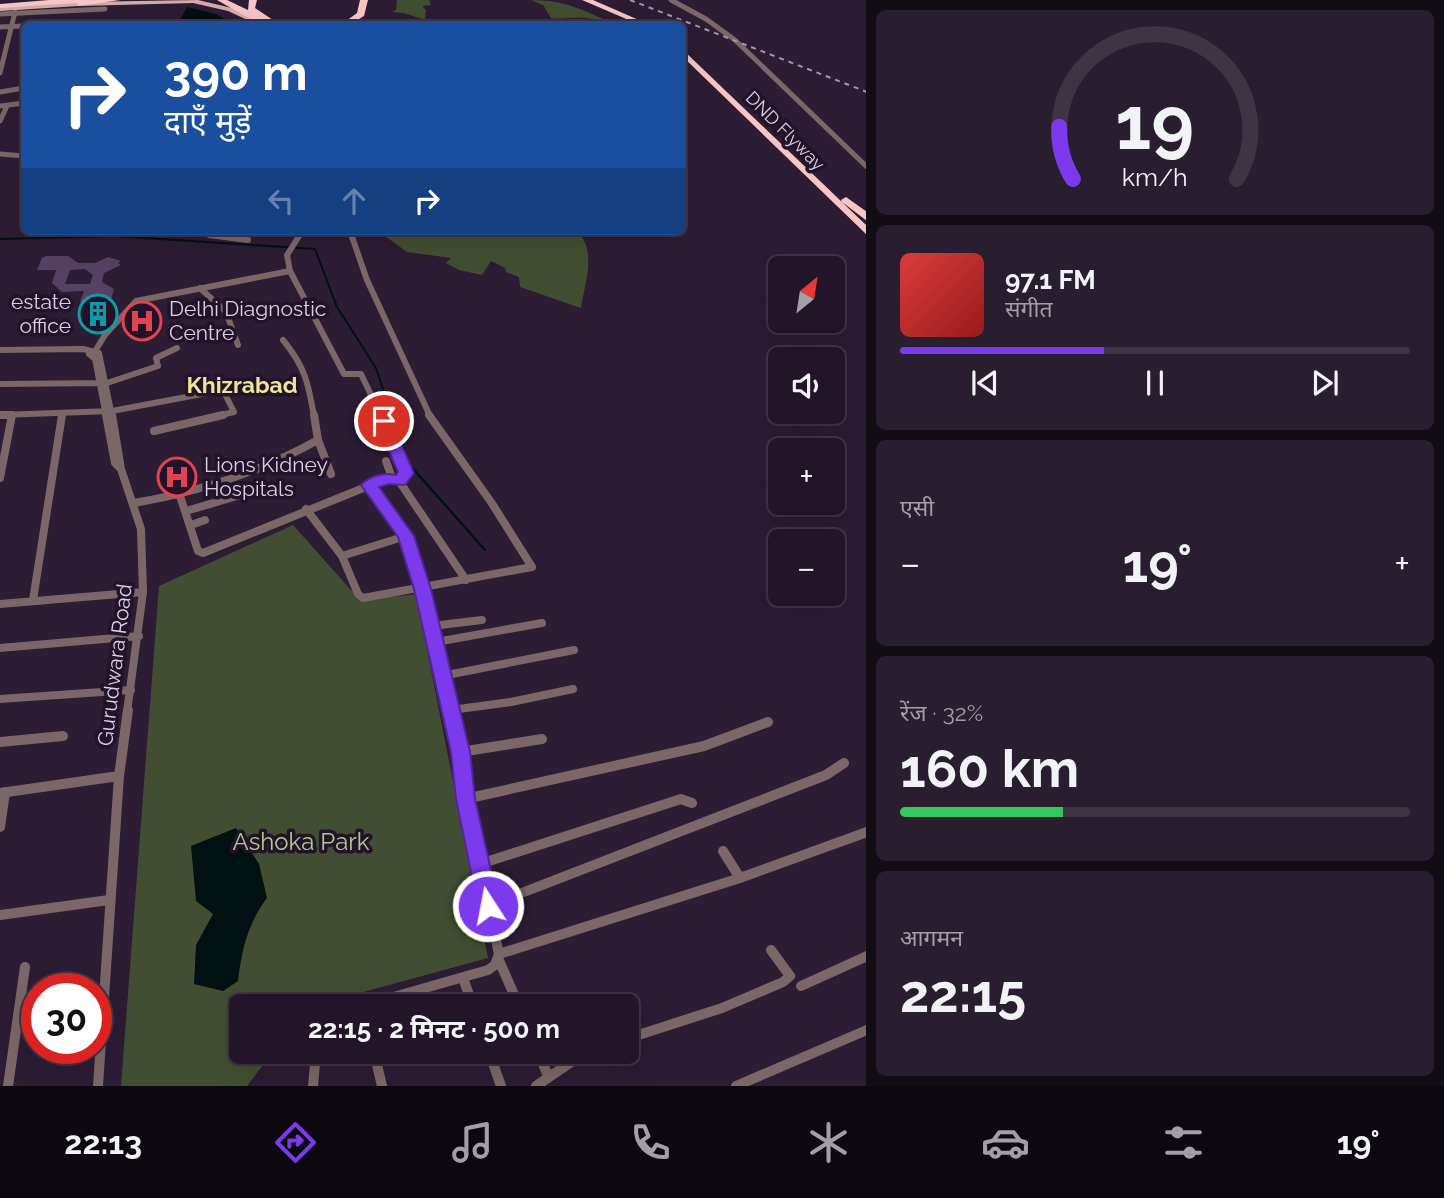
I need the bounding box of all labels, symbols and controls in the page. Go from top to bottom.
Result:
text: 390 m [164,44,308,101]
icon: right [49,49,140,140]
text: 19 [1116,81,1194,166]
street label: DND Flyway [742,87,829,175]
text: दाएँ मुड़ें [164,103,251,140]
text: km/h [1122,161,1188,191]
icon: left [262,182,300,220]
icon: ahead [335,182,373,220]
icon: right [408,182,446,220]
north arrow [768,256,845,332]
map controls [768,256,845,606]
text: 97.1 FM [1005,265,1096,295]
place label: estate office [11,289,71,338]
building icon: estate office [77,293,119,335]
text: संगीत [1005,295,1053,322]
place label: Delhi Diagnostic Centre [169,296,326,345]
hospital icon: Delhi Diagnostic Centre [121,300,163,342]
button: sound [768,347,845,424]
icon: previous [966,364,1004,402]
icon: pause [1136,364,1174,402]
icon: next [1306,364,1344,402]
district label: Khizrabad [186,371,298,398]
pin [354,391,414,451]
icon: arrive [365,402,403,440]
button: + [768,438,845,515]
place label: Lions Kidney Hospitals [204,452,328,501]
hospital icon: Lions Kidney Hospitals [156,456,198,498]
text: एसी [900,494,934,521]
button: − [768,529,845,606]
text: 19° [1123,533,1192,594]
text: − [900,541,920,586]
text: + [1394,541,1410,586]
street label: Gurudwara Road [92,582,137,747]
text: रेंज · 32% [900,699,983,726]
text: 160 km [900,738,1079,799]
park label: Ashoka Park [233,827,370,856]
position arrow [451,869,525,943]
text: आगमन [900,924,963,951]
text: 22:15 [900,963,1026,1024]
speed limit sign: 30 [21,973,112,1064]
text: 22:15 · 2 मिनट · 500 m [308,1014,560,1044]
icon: directions [271,1118,320,1167]
icon: music [448,1118,497,1167]
icon: phone [626,1118,675,1167]
icon: climate [804,1118,853,1167]
icon: car [981,1118,1030,1167]
icon: filters [1159,1118,1208,1167]
text: 22:13 [64,1124,142,1161]
text: 19° [1337,1124,1380,1161]

